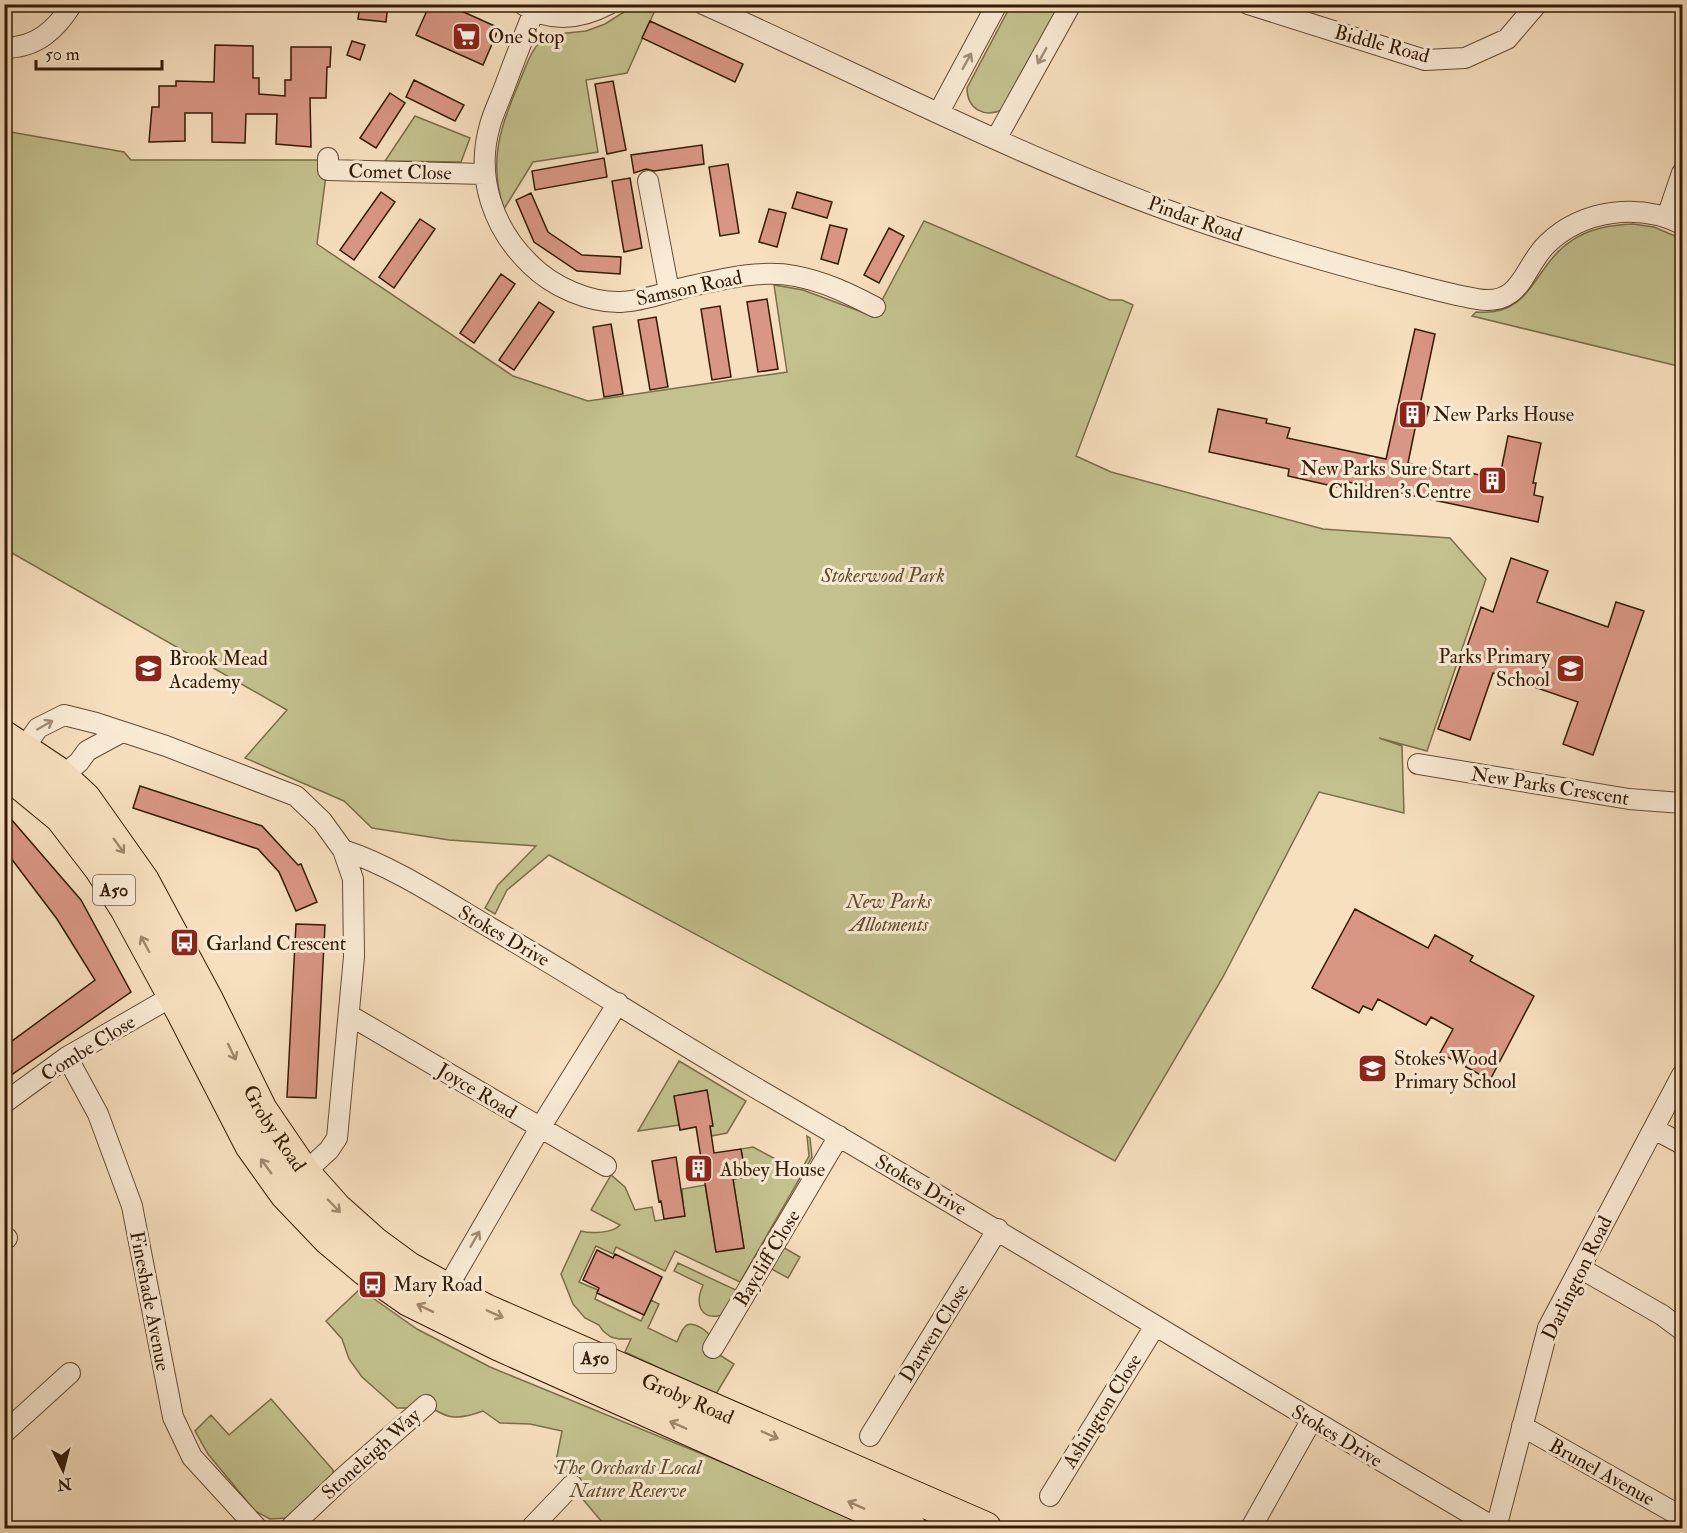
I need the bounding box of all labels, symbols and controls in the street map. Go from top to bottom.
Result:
street label: Biddle Road [1332,19,1432,69]
supermarket icon: One Stop [451,20,483,52]
place label: One Stop [488,24,564,50]
scale bar [36,33,162,71]
text: 50 m [45,43,80,66]
one-way arrow [1036,46,1047,64]
one-way arrow [961,53,973,70]
street label: Comet Close [348,159,452,185]
street label: Pindar Road [1144,190,1246,248]
street label: Samson Road [634,265,744,311]
building icon: New Parks House [1396,398,1428,430]
place label: New Parks House [1433,402,1574,427]
place label: New Parks Sure Start Children's Centre [1300,456,1472,504]
building icon: New Parks Sure Start Children's Centre [1476,464,1508,496]
park label: Stokeswood Park [820,563,945,588]
place label: Parks Primary School [1438,644,1551,692]
place label: Brook Mead Academy [168,646,268,694]
school or university icon: Parks Primary School [1555,652,1587,684]
school or university icon: Brook Mead Academy [132,653,164,685]
one-way arrow [36,719,53,731]
street label: New Parks Crescent [1469,761,1631,811]
one-way arrow [112,838,125,854]
road number: A50 [93,875,135,905]
park label: New Parks Allotments [845,889,932,937]
street label: Stokes Drive [454,900,554,972]
bus stop icon: Garland Crescent [169,927,201,959]
place label: Garland Crescent [206,931,347,956]
one-way arrow [139,936,150,954]
street label: Combe Close [36,1009,140,1087]
one-way arrow [227,1043,239,1061]
place label: Stokes Wood Primary School [1394,1046,1516,1094]
school or university icon: Stokes Wood Primary School [1357,1053,1389,1085]
street label: Joyce Road [432,1057,521,1125]
street label: Groby Road [238,1081,312,1176]
street label: Stokes Drive [871,1149,971,1221]
building icon: Abbey House [683,1153,715,1185]
place label: Abbey House [719,1157,825,1182]
one-way arrow [260,1158,272,1174]
one-way arrow [327,1199,342,1214]
street label: Baycliff Close [728,1205,806,1311]
street label: Darlington Road [1536,1212,1618,1344]
street label: Fineshade Avenue [124,1229,176,1373]
one-way arrow [469,1231,481,1248]
bus stop icon: Mary Road [356,1268,388,1300]
place label: Mary Road [393,1272,483,1297]
street label: Darwen Close [894,1279,974,1387]
one-way arrow [417,1301,435,1313]
one-way arrow [485,1309,504,1320]
road number: A50 [574,1343,616,1373]
street label: Ashington Close [1056,1349,1147,1474]
street label: Groby Road [638,1367,738,1430]
street label: Stokes Drive [1287,1399,1387,1473]
street label: Stoneleigh Way [316,1402,427,1505]
one-way arrow [670,1419,688,1430]
one-way arrow [760,1429,778,1441]
street label: Brunel Avenue [1545,1433,1659,1511]
north arrow [33,1440,93,1500]
park label: The Orchards Local Nature Reserve [555,1455,704,1503]
text: N [56,1473,74,1495]
one-way arrow [848,1498,866,1510]

